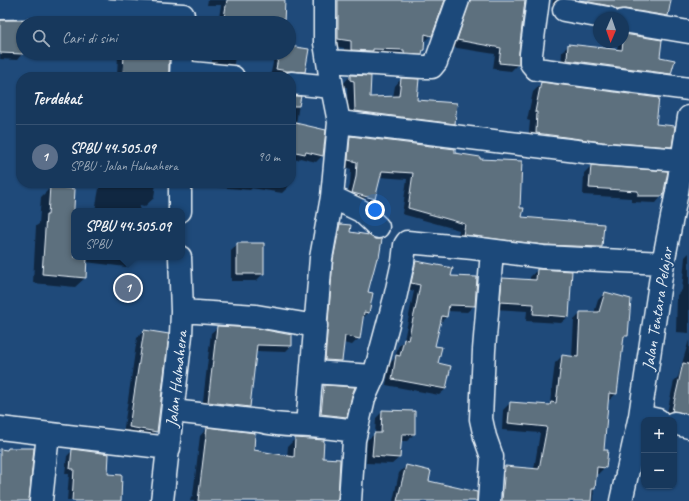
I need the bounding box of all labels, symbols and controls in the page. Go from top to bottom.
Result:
north arrow [593,12,629,48]
search box [16,16,296,60]
icon: search [30,27,52,49]
text: Cari di sini [62,29,117,48]
text: Terdekat [32,88,82,109]
text: SPBU 44.505.09 [70,139,156,158]
text: 1 [42,149,48,165]
text: 90 m [258,149,280,165]
text: SPBU · Jalan Halmahera [70,158,178,174]
your location [365,200,385,220]
popup [71,208,185,260]
text: SPBU 44.505.09 [85,217,171,236]
text: SPBU [85,236,110,252]
street label: Jalan Tentara Pelajar [637,244,678,373]
pin: 1 [115,273,141,303]
street label: Jalan Halmahera [161,328,192,429]
map controls [641,417,677,489]
button: + [641,417,677,453]
button: − [641,453,677,489]

